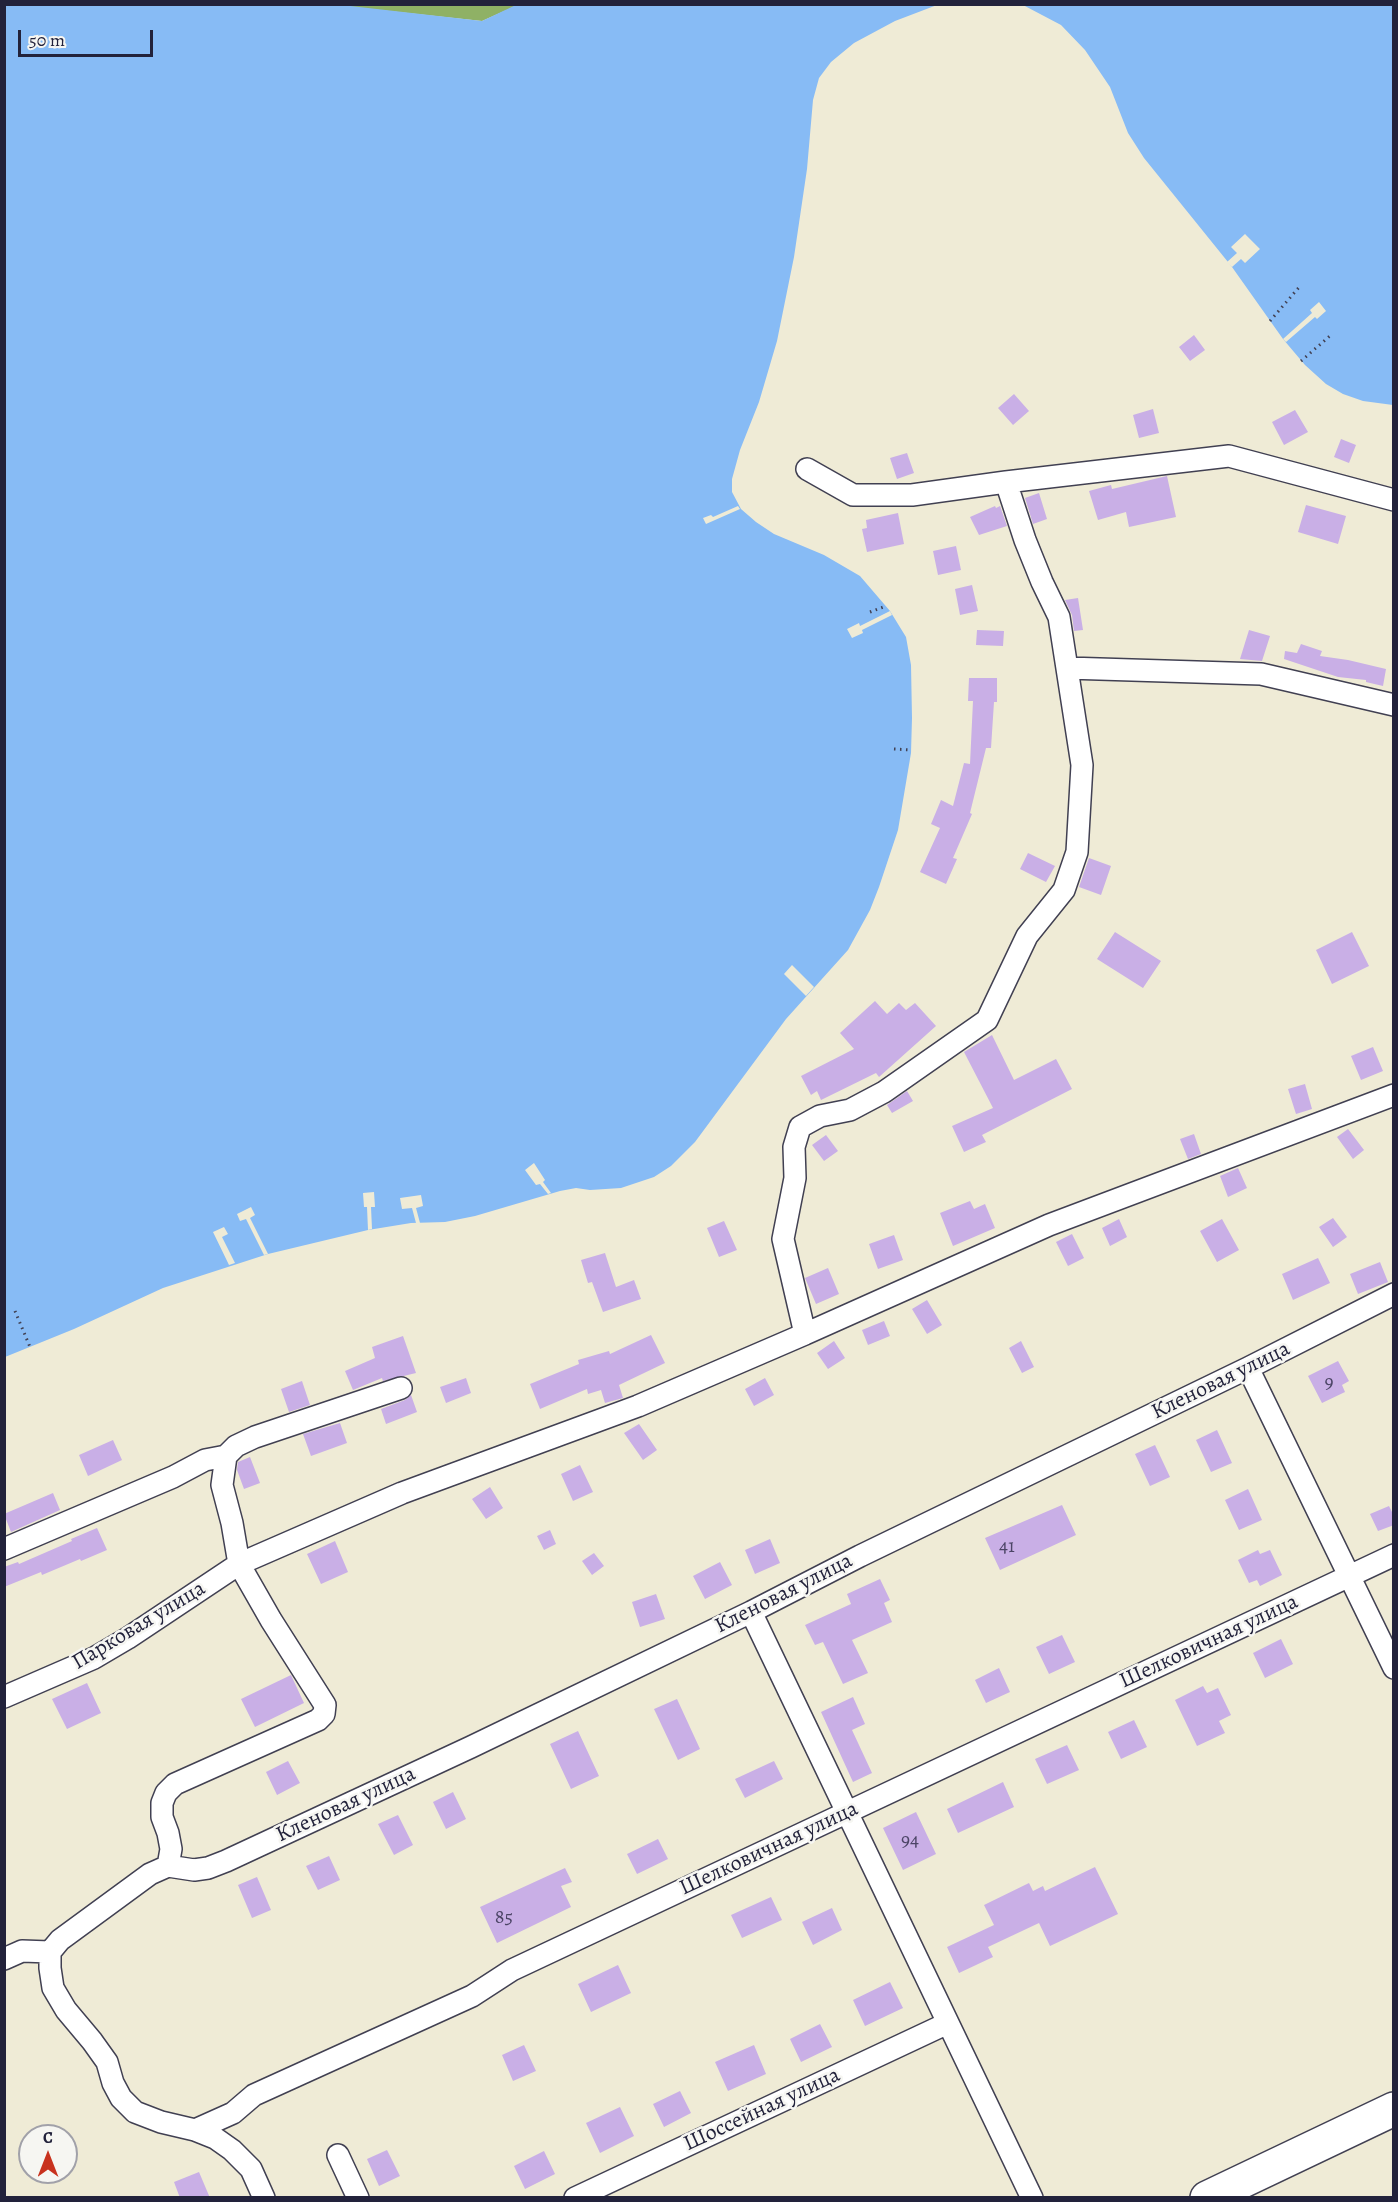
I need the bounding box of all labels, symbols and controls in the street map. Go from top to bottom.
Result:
scale bar [21,18,156,56]
text: 50 m [29,28,65,52]
street label: Кленовая улица [1147,1336,1295,1426]
house number: 9 [1324,1371,1334,1395]
house number: 41 [999,1535,1015,1559]
street label: Кленовая улица [711,1548,857,1640]
street label: Парковая улица [68,1576,210,1676]
street label: Шелковичная улица [1115,1589,1303,1695]
street label: Кленовая улица [272,1761,420,1849]
street label: Шелковичная улица [675,1796,863,1902]
house number: 94 [901,1829,919,1853]
house number: 85 [495,1906,513,1930]
street label: Шоссейная улица [680,2062,844,2158]
north arrow [18,2124,78,2184]
text: С [43,2127,53,2149]

